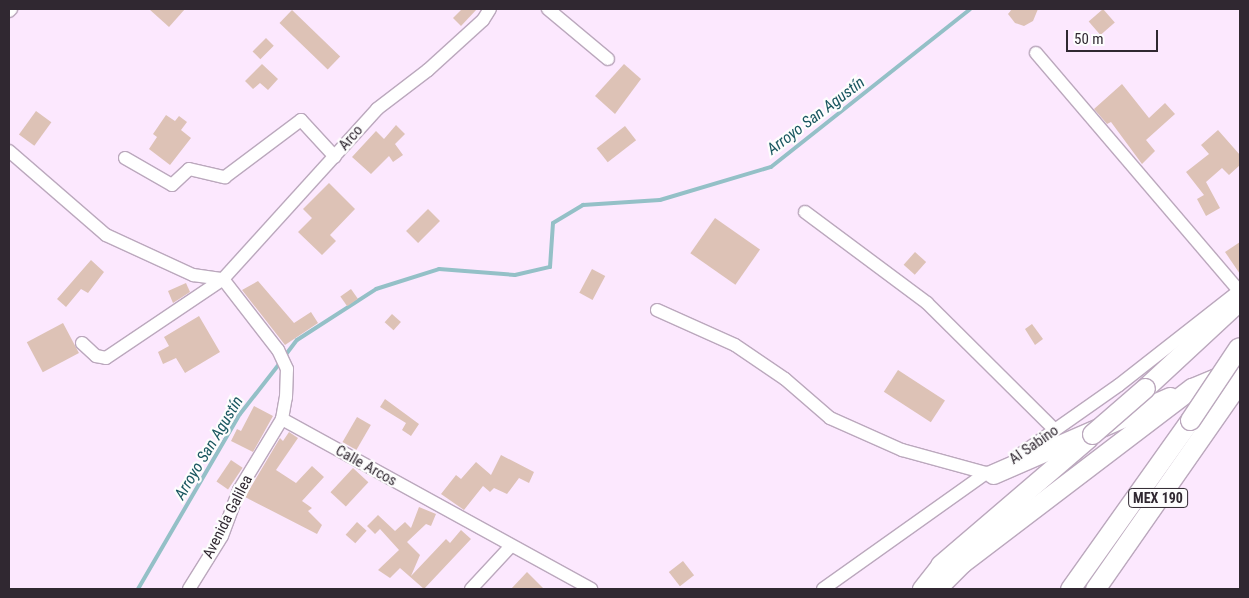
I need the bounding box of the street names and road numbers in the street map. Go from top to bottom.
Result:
street label: Arco [335,122,367,154]
street label: Al Sabino [1006,422,1062,468]
street label: Calle Arcos [332,442,400,490]
street label: Avenida Galilea [199,472,257,562]
road number: MEX 190 [1128,486,1188,509]

